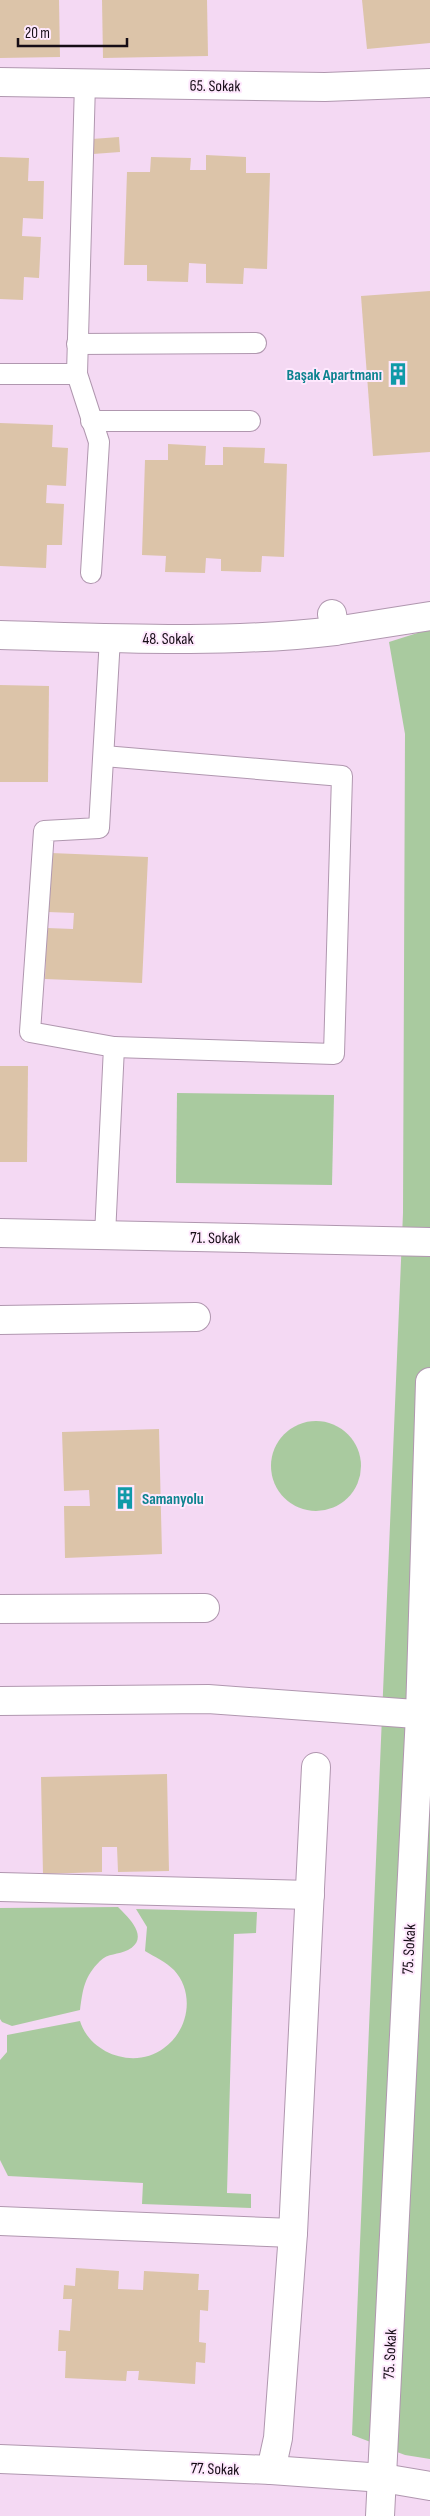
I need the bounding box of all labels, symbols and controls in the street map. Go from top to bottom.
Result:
scale bar [18,15,126,47]
text: 20 m [25,24,50,43]
street label: 65. Sokak [189,77,241,96]
building icon: Başak Apartmanı [385,361,411,387]
place label: Başak Apartmanı [287,366,382,385]
street label: 48. Sokak [142,630,194,649]
street label: 71. Sokak [190,1229,240,1248]
building icon: Samanyolu [112,1485,138,1511]
place label: Samanyolu [142,1490,204,1509]
street label: 75. Sokak [399,1923,420,1975]
street label: 75. Sokak [380,2328,401,2380]
street label: 77. Sokak [190,2459,240,2480]

